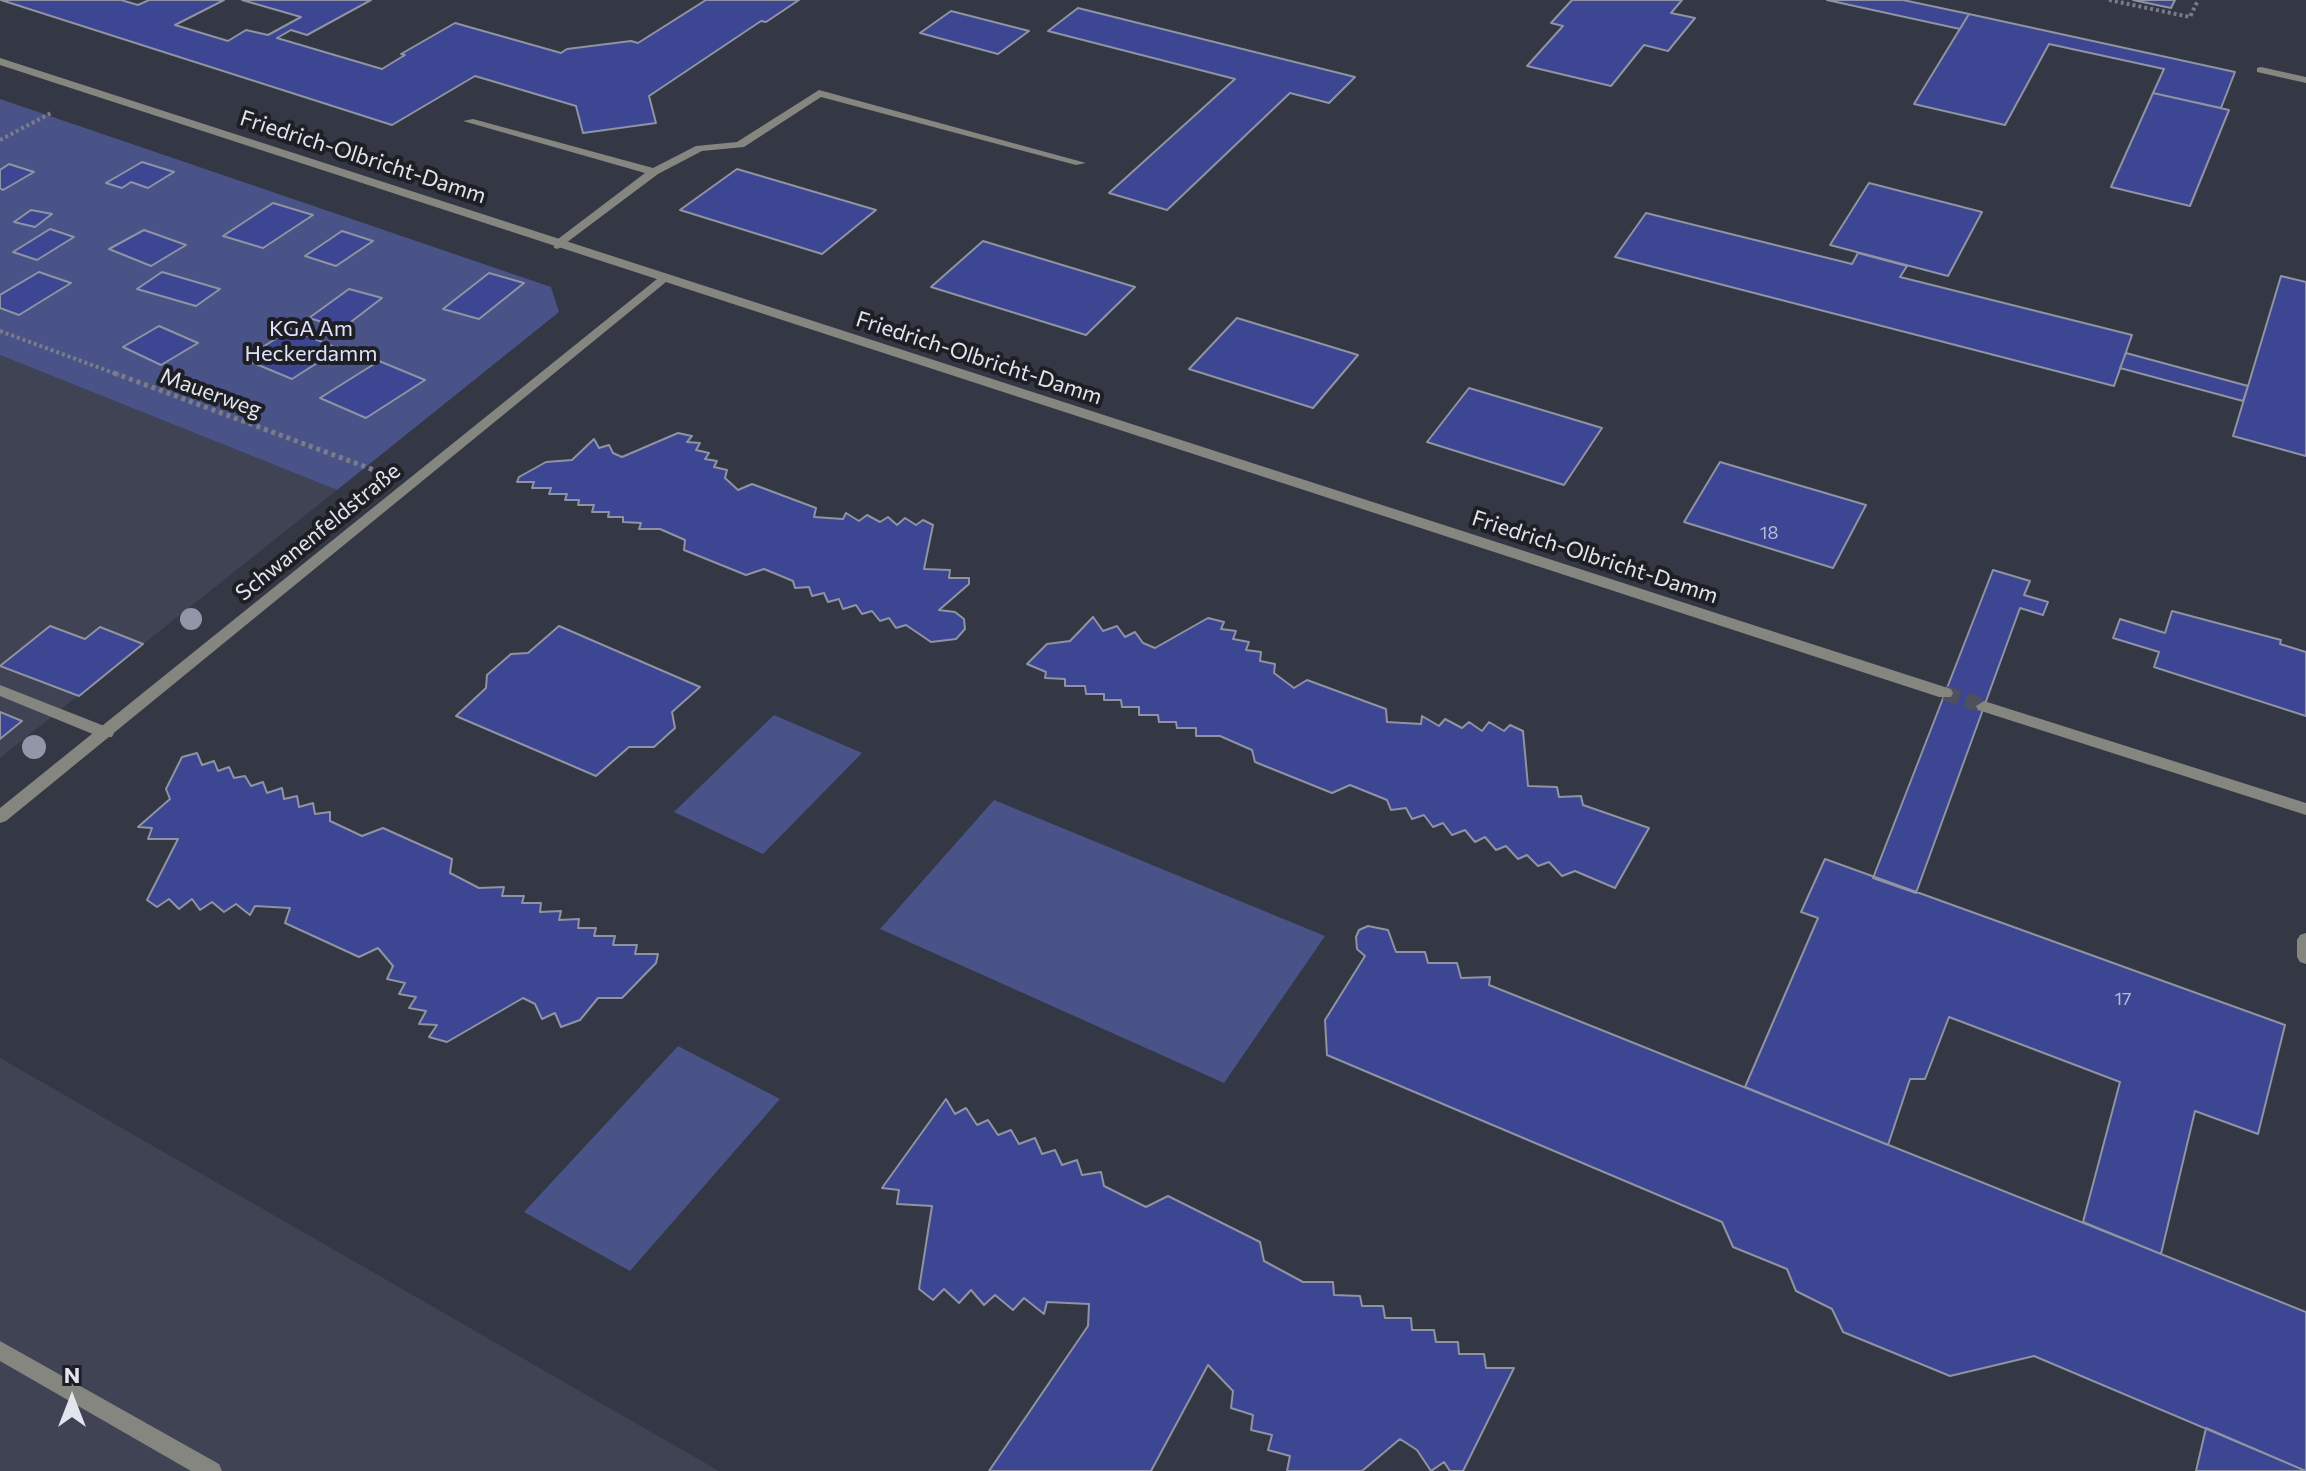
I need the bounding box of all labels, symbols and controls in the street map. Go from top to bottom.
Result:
street label: Friedrich-Olbricht-Damm [237,105,489,209]
street label: Friedrich-Olbricht-Damm [853,306,1105,410]
park label: KGA Am Heckerdamm [244,316,378,368]
street label: Mauerweg [157,363,265,423]
street label: Schwanenfeldstraße [230,458,406,606]
street label: Friedrich-Olbricht-Damm [1469,505,1721,609]
house number: 18 [1760,522,1778,544]
house number: 17 [2114,988,2132,1010]
north arrow [32,1359,112,1439]
text: N [64,1361,80,1388]

